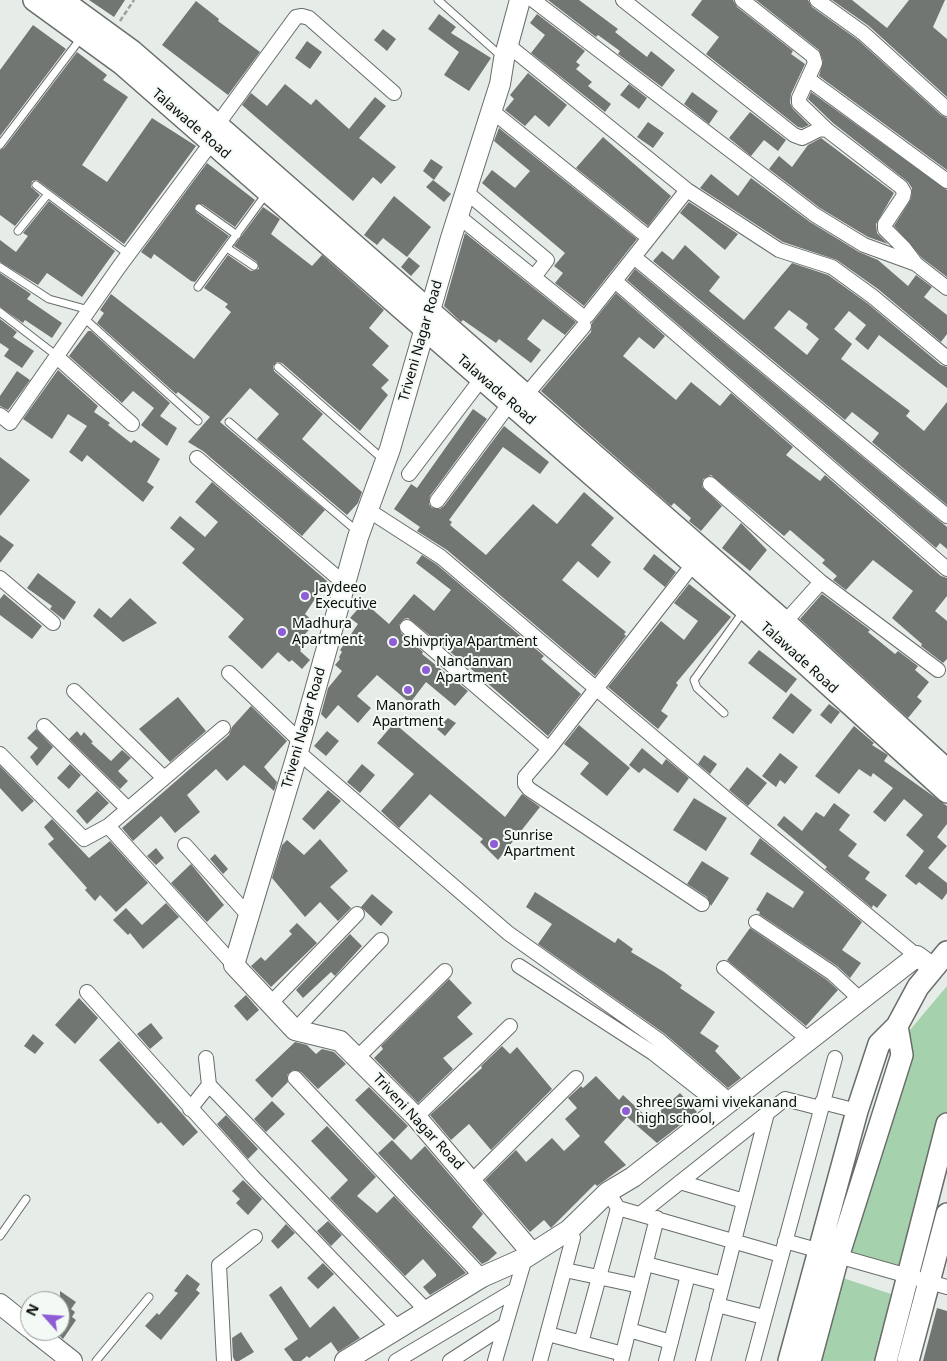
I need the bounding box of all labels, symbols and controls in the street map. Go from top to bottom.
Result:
street label: Talawade Road [148,85,234,163]
street label: Triveni Nagar Road [396,278,446,404]
street label: Talawade Road [453,351,539,429]
place label: Jaydeeo Executive [315,580,377,612]
marker: Jaydeeo Executive [299,590,311,602]
place label: Madhura Apartment [292,616,363,648]
street label: Talawade Road [757,619,841,697]
marker: Madhura Apartment [276,626,288,638]
place label: Shivpriya Apartment [403,634,538,650]
marker: Shivpriya Apartment [387,636,399,648]
place label: Nandanvan Apartment [436,654,512,686]
marker: Nandanvan Apartment [420,664,432,676]
street label: Triveni Nagar Road [279,665,329,791]
marker: Manorath Apartment [402,684,414,696]
place label: Manorath Apartment [373,698,443,730]
place label: Sunrise Apartment [504,828,575,860]
marker: Sunrise Apartment [488,838,500,850]
street label: Triveni Nagar Road [369,1070,467,1174]
place label: shree swami vivekanand high school, [636,1095,797,1128]
marker: shree swami vivekanand high school, [620,1105,632,1117]
north arrow [20,1291,70,1341]
text: N [21,1300,43,1319]

